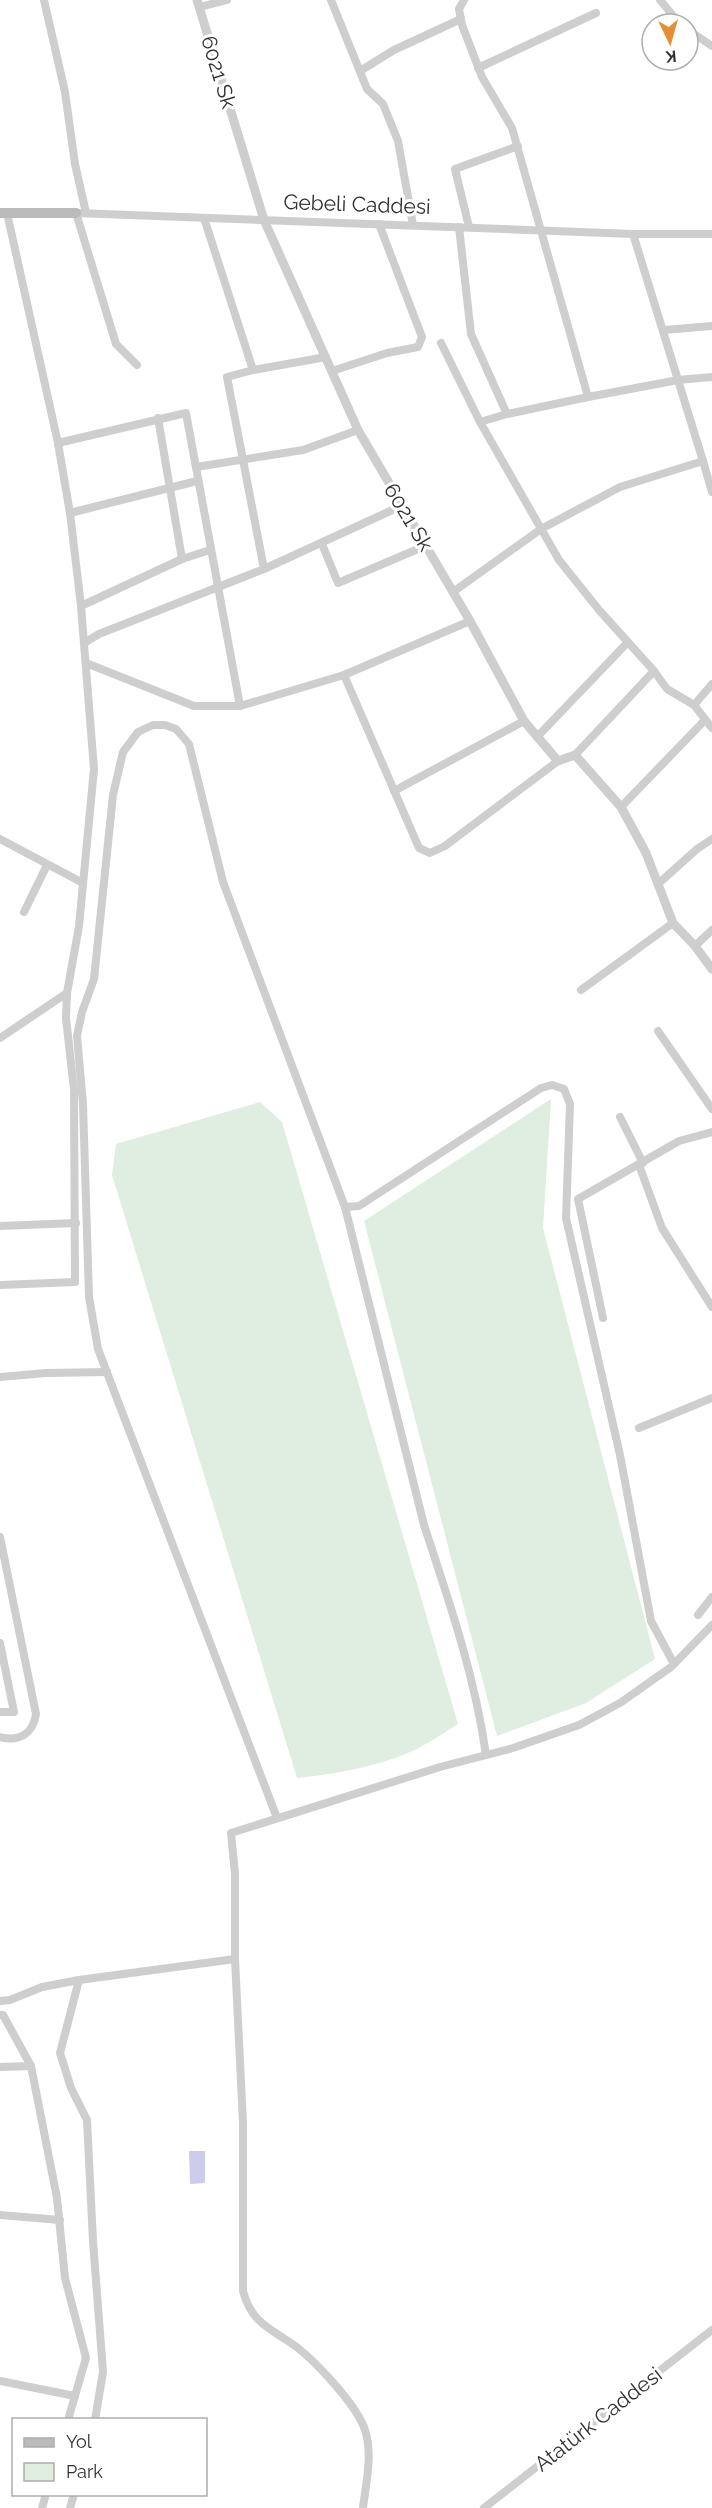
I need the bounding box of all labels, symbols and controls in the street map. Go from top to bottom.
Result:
north arrow [640,12,700,72]
street label: 6021 Sk [196,33,242,111]
text: K [665,47,677,66]
street label: Gebeli Caddesi [283,189,431,219]
street label: 6021 Sk [379,479,439,555]
street label: Atatürk Caddesi [529,2362,667,2476]
legend [12,2418,207,2496]
text: Yol [66,2431,92,2452]
text: Park [66,2461,103,2482]

